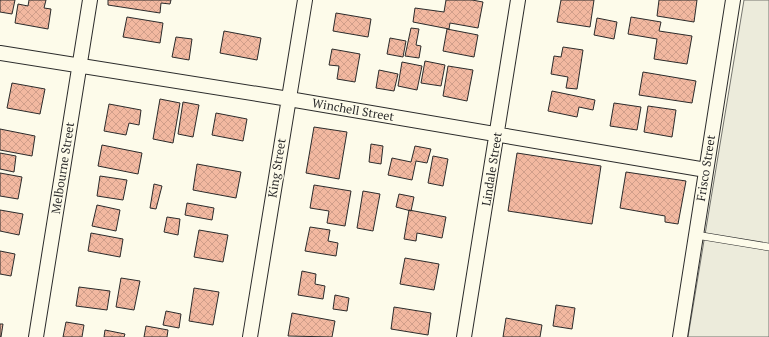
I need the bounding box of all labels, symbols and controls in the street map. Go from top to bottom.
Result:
street label: Winchell Street [311,95,396,124]
street label: Melbourne Street [48,120,77,215]
street label: Lindale Street [478,130,505,207]
street label: Frisco Street [693,133,718,202]
street label: King Street [264,137,289,199]

